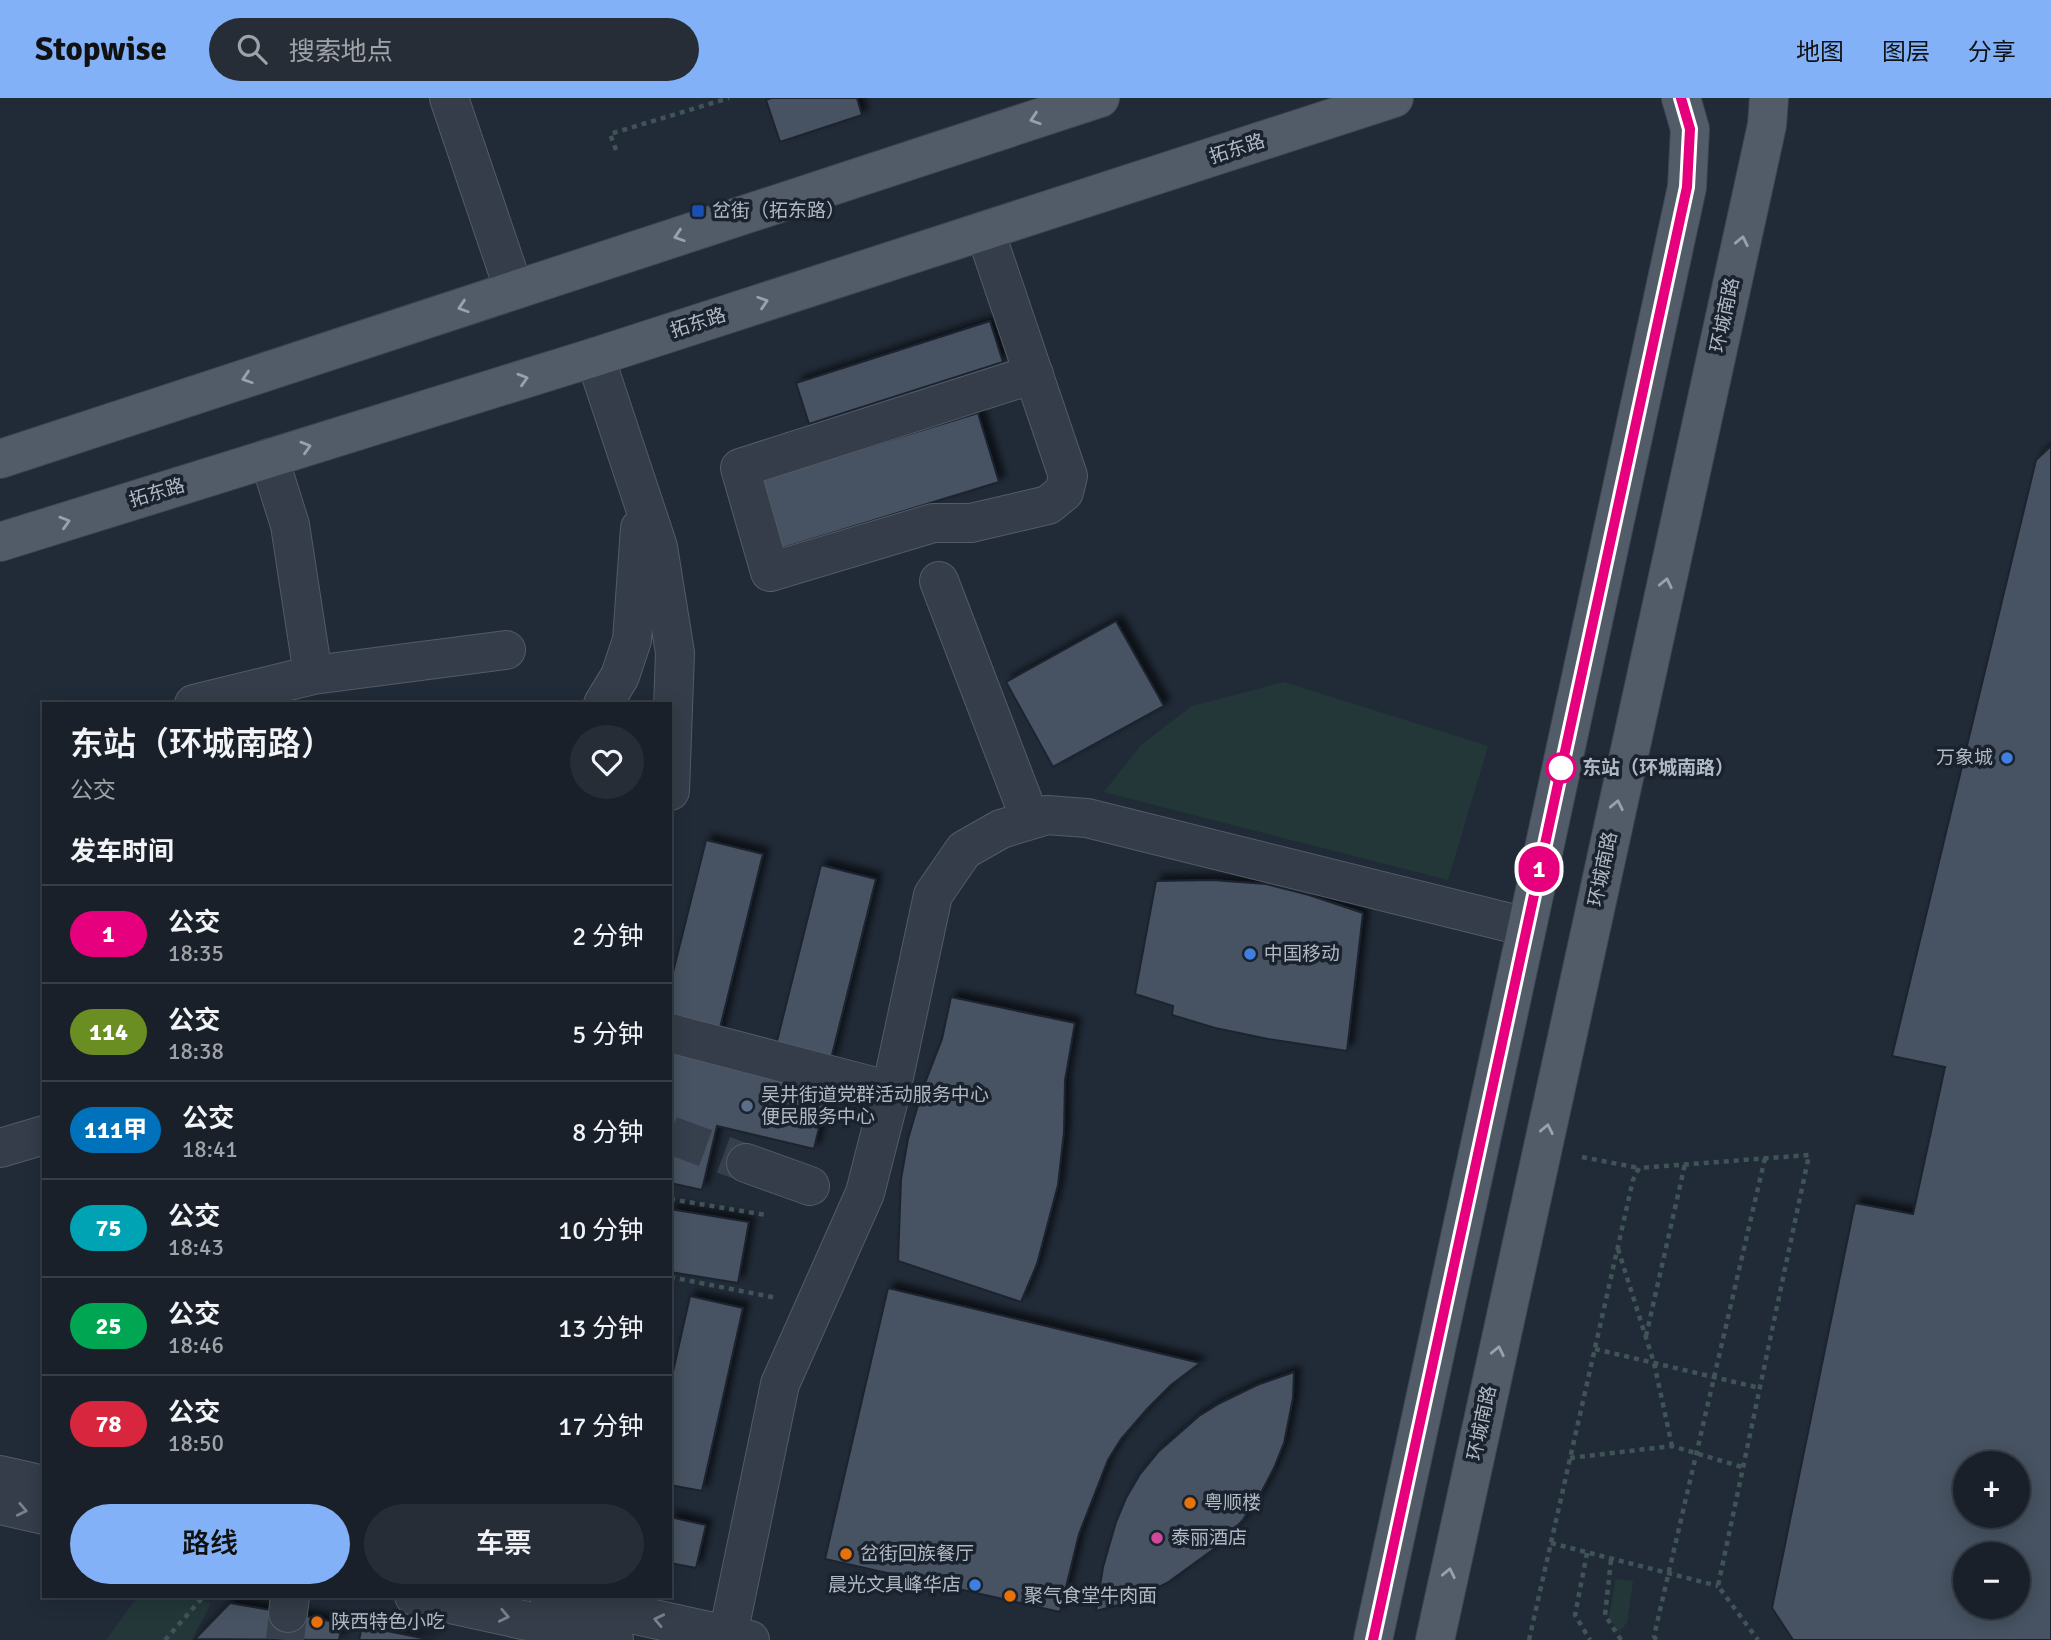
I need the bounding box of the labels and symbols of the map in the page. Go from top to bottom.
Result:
one-way arrow [1030,111,1042,125]
street label: 拓东路 [1206,129,1268,169]
place label: 岔街（拓东路） [712,199,845,223]
marker: 岔街（拓东路） [690,203,706,219]
one-way arrow [674,228,686,242]
one-way arrow [1733,236,1748,248]
street label: 环城南路 [1705,275,1745,355]
one-way arrow [757,296,769,311]
one-way arrow [458,299,470,313]
street label: 拓东路 [667,303,729,343]
one-way arrow [241,370,254,384]
one-way arrow [517,373,529,388]
one-way arrow [299,440,311,455]
street label: 拓东路 [126,473,188,513]
one-way arrow [59,515,71,530]
one-way arrow [1658,577,1672,589]
place label: 万象城 [1936,746,1993,770]
marker: 万象城 [1999,750,2015,766]
marker: 东站（环城南路） [1546,753,1576,783]
place label: 东站（环城南路） [1582,756,1734,780]
one-way arrow [1608,799,1623,811]
street label: 环城南路 [1583,829,1623,909]
line badge: 1 [1516,846,1562,892]
place label: 中国移动 [1264,942,1340,966]
marker: 中国移动 [1242,946,1258,962]
place label: 吴井街道党群活动服务中心 便民服务中心 [761,1083,989,1129]
marker: 吴井街道党群活动服务中心 便民服务中心 [739,1098,755,1114]
one-way arrow [1538,1123,1553,1135]
one-way arrow [1490,1345,1505,1357]
street label: 环城南路 [1462,1383,1502,1463]
place label: 粤顺楼 [1204,1491,1261,1515]
marker: 粤顺楼 [1182,1495,1198,1511]
one-way arrow [16,1502,28,1517]
place label: 泰丽酒店 [1171,1526,1247,1550]
marker: 泰丽酒店 [1149,1530,1165,1546]
place label: 岔街回族餐厅 [860,1542,974,1566]
marker: 岔街回族餐厅 [838,1546,854,1562]
one-way arrow [1441,1567,1456,1579]
place label: 晨光文具峰华店 [828,1573,961,1597]
marker: 晨光文具峰华店 [967,1577,983,1593]
place label: 聚气食堂牛肉面 [1024,1584,1157,1608]
marker: 聚气食堂牛肉面 [1002,1588,1018,1604]
one-way arrow [498,1608,510,1622]
place label: 陕西特色小吃 [331,1610,445,1634]
marker: 陕西特色小吃 [309,1614,325,1630]
one-way arrow [653,1614,665,1628]

